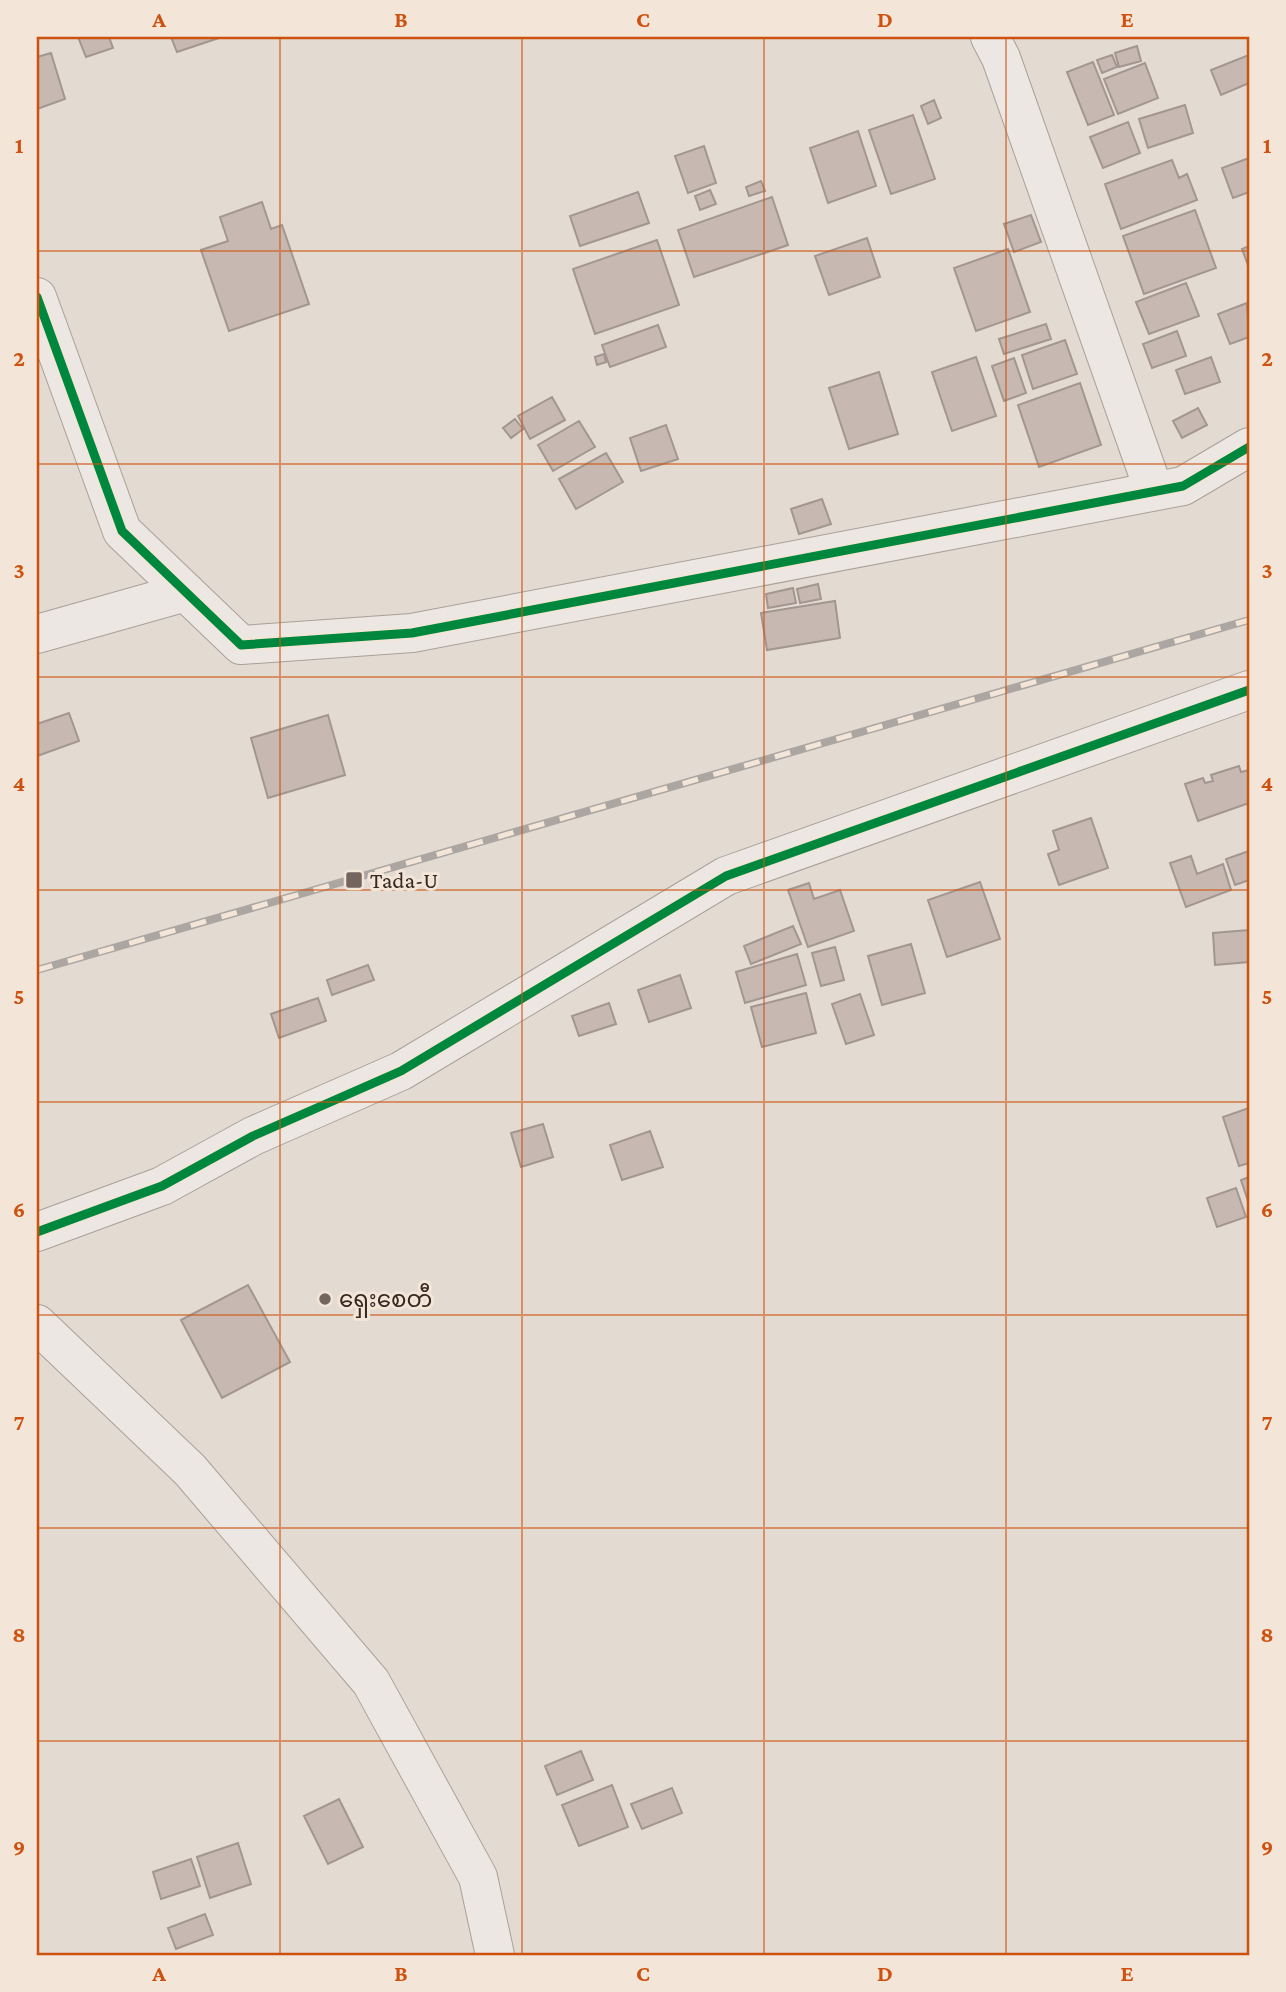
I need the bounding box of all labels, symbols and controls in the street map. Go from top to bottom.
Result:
text: A [151,6,166,32]
text: B [394,6,408,32]
text: C [636,6,650,32]
text: D [877,6,893,32]
text: E [1120,6,1134,32]
text: 1 [15,132,24,158]
text: 1 [1263,132,1272,158]
text: 2 [13,345,25,371]
text: 2 [1261,345,1273,371]
text: 3 [13,557,25,583]
text: 3 [1261,557,1273,583]
text: 4 [13,770,25,796]
text: 4 [1261,770,1273,796]
place label: Tada-U [370,867,438,893]
marker: Tada-U [344,870,364,890]
text: 5 [13,983,25,1009]
text: 5 [1261,983,1273,1009]
text: 6 [13,1196,25,1222]
text: 6 [1261,1196,1273,1222]
place label: ရှေးစေတီ [339,1283,432,1318]
marker: ရှေးစေတီ [317,1291,333,1307]
text: 7 [13,1409,25,1435]
text: 7 [1261,1409,1273,1435]
text: 8 [12,1621,26,1647]
text: 8 [1260,1621,1274,1647]
text: 9 [13,1834,25,1860]
text: 9 [1261,1834,1273,1860]
text: A [151,1960,166,1986]
text: B [394,1960,408,1986]
text: C [636,1960,650,1986]
text: D [877,1960,893,1986]
text: E [1120,1960,1134,1986]

